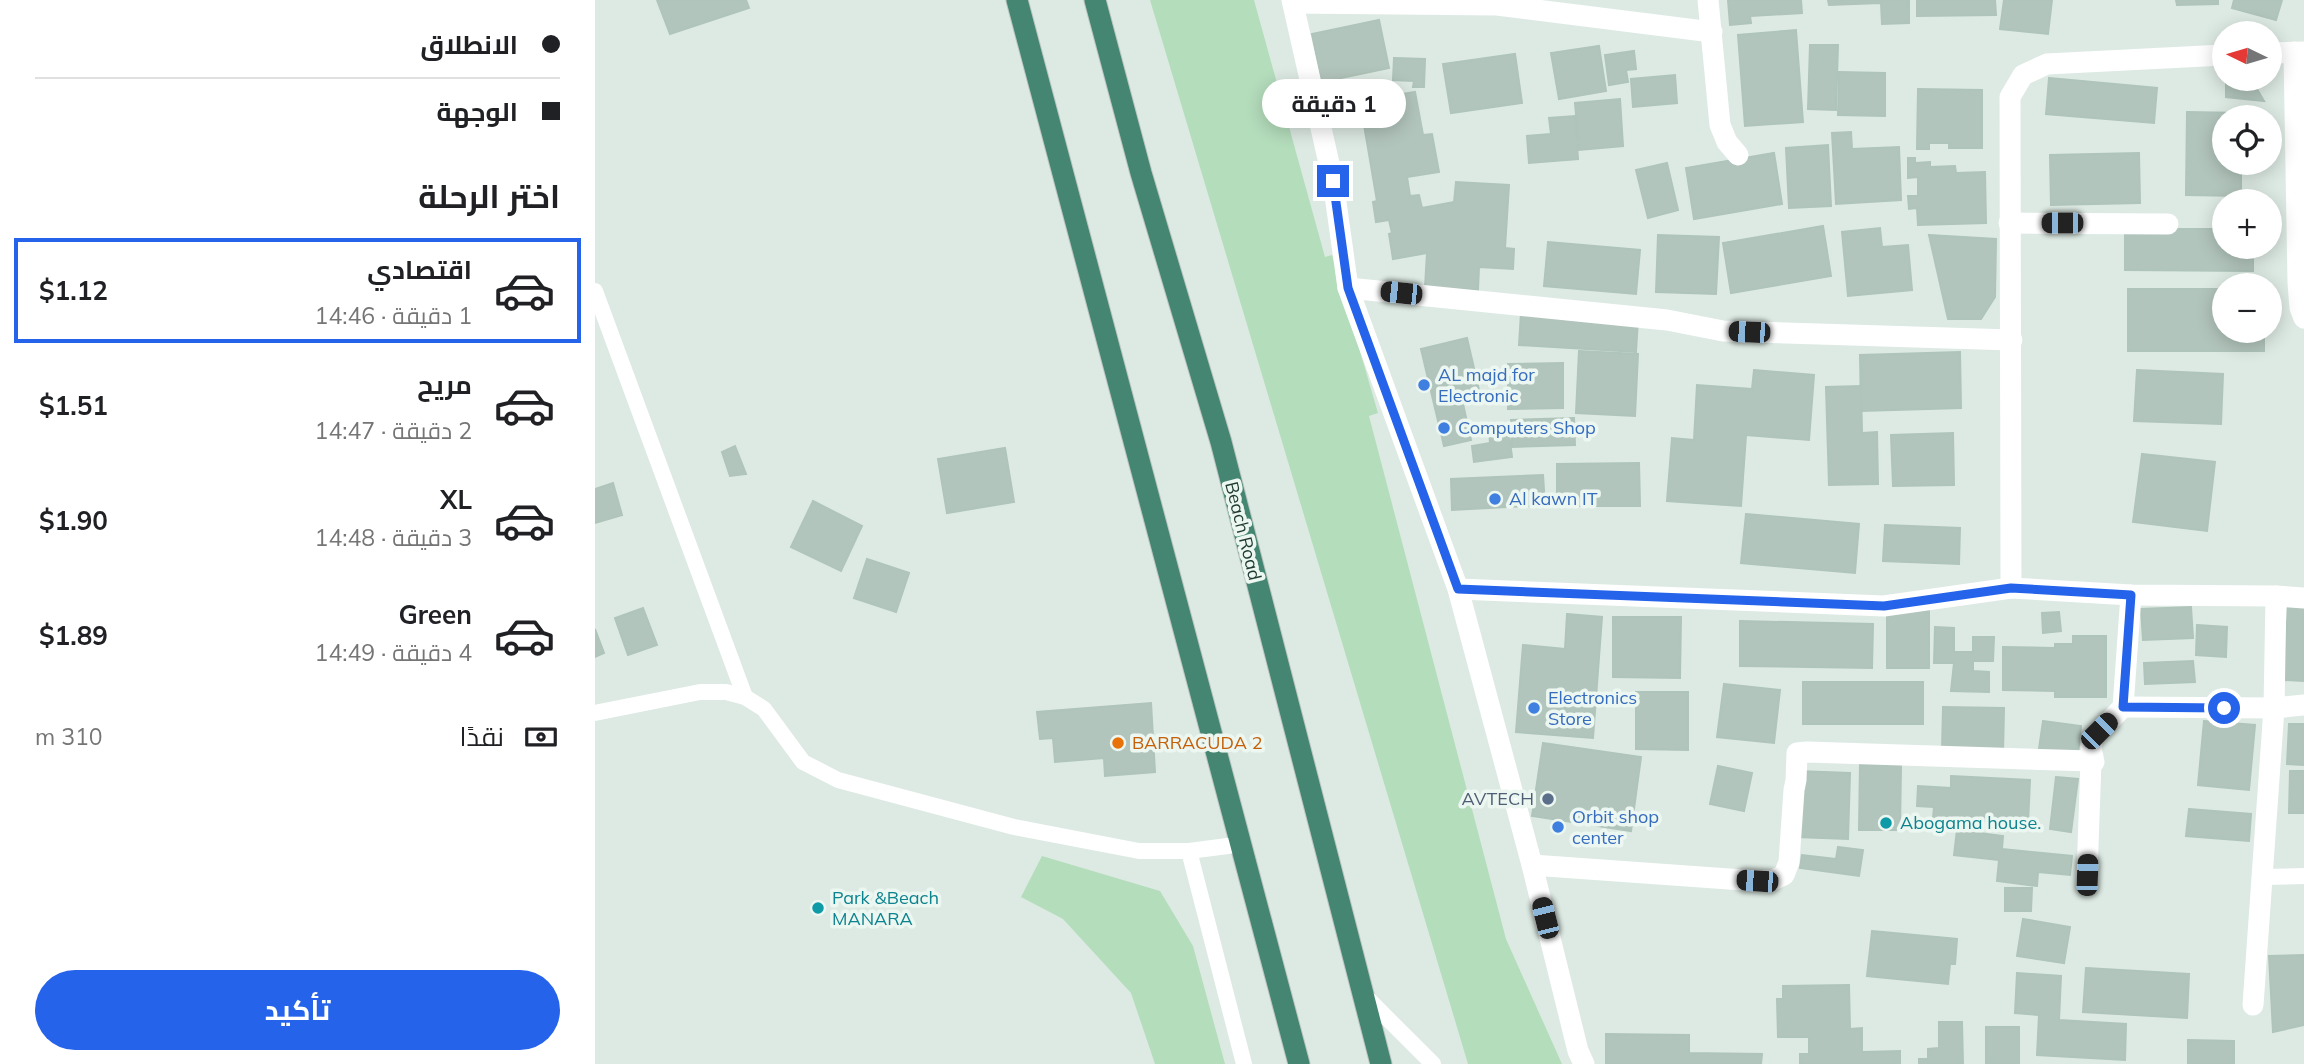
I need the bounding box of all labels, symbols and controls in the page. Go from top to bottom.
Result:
north arrow [2212,21,2282,91]
map controls [2212,21,2282,343]
text: الانطلاق [420,28,518,61]
callout: 1 دقيقة [1261,80,1405,128]
text: 1 دقيقة [1291,89,1377,118]
text: الوجهة [437,95,518,128]
button: locate [2212,105,2282,175]
route end [1317,165,1349,197]
text: اختر الرحلة [418,176,560,216]
button: + [2212,189,2282,259]
car [2042,213,2084,234]
text: اقتصادي [367,253,472,286]
icon: car [493,259,556,322]
button: − [2212,273,2282,343]
text: $1.12 [39,274,108,307]
car [1380,280,1423,306]
text: 1 دقيقة · 14:46 [315,301,472,330]
car [1728,321,1771,343]
place label: AL majd for Electronic [1438,363,1535,407]
text: مريح [417,368,472,401]
icon: car [493,374,556,437]
marker: AL majd for Electronic [1416,377,1432,393]
text: $1.51 [39,389,108,422]
text: 2 دقيقة · 14:47 [315,416,472,445]
place label: Computers Shop [1458,416,1596,439]
marker: Computers Shop [1436,420,1452,436]
street label: Beach Road [1220,479,1267,583]
text: XL [440,483,472,516]
place label: Al kawn IT [1509,487,1598,510]
icon: car [493,489,556,552]
marker: Al kawn IT [1487,491,1503,507]
text: $1.90 [39,504,108,537]
text: 3 دقيقة · 14:48 [315,523,472,552]
text: Green [399,598,472,631]
icon: car [493,604,556,667]
text: $1.89 [39,619,108,652]
text: 4 دقيقة · 14:49 [315,638,472,667]
place label: Electronics Store [1548,686,1637,730]
route start [2208,692,2240,724]
marker: Electronics Store [1526,700,1542,716]
car [2077,709,2122,753]
icon: cash [522,718,560,756]
text: نقدًا [460,720,504,753]
text: 310 m [35,722,103,751]
place label: BARRACUDA 2 [1132,731,1262,754]
marker: BARRACUDA 2 [1110,735,1126,751]
place label: AVTECH [1461,787,1534,810]
marker: AVTECH [1540,791,1556,807]
place label: Orbit shop center [1572,805,1659,849]
place label: Abogama house. [1900,811,2041,834]
marker: Abogama house. [1878,815,1894,831]
marker: Orbit shop center [1550,819,1566,835]
car [2076,854,2099,896]
car [1736,869,1779,893]
place label: Park &Beach MANARA [832,886,939,930]
car [1530,895,1561,941]
marker: Park &Beach MANARA [810,900,826,916]
button: تأكيد [35,970,560,1050]

